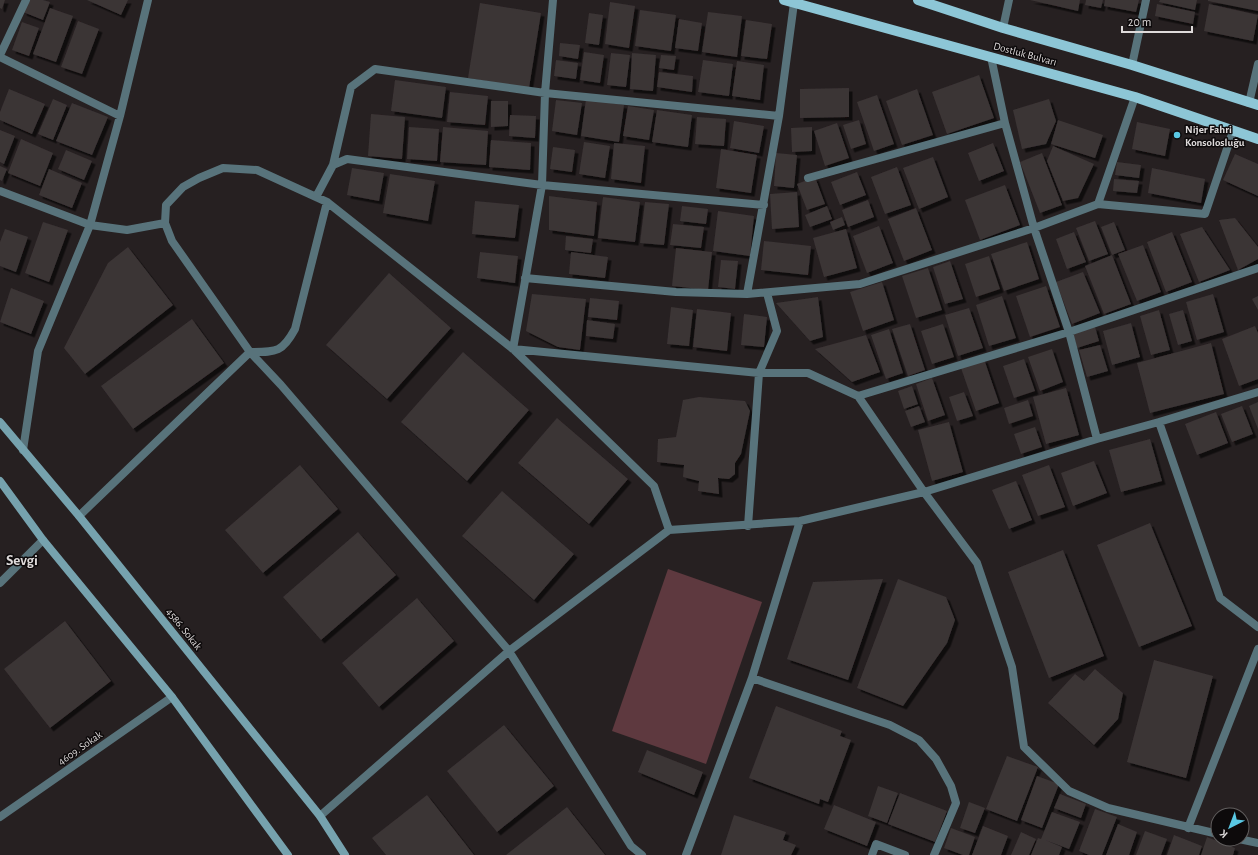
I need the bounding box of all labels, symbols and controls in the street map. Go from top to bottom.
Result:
scale bar [1122,8,1192,34]
text: 20 m [1128,16,1151,28]
street label: Dostluk Bulvarı [992,40,1058,68]
place label: Nijer Fahri Konsolosluğu [1185,124,1245,148]
marker: Nijer Fahri Konsolosluğu [1172,130,1182,140]
district label: Sevgi [6,553,38,568]
street label: 4586. Sokak [164,606,204,652]
street label: 4609. Sokak [56,729,104,767]
north arrow [1210,807,1250,847]
text: K [1217,827,1230,840]

